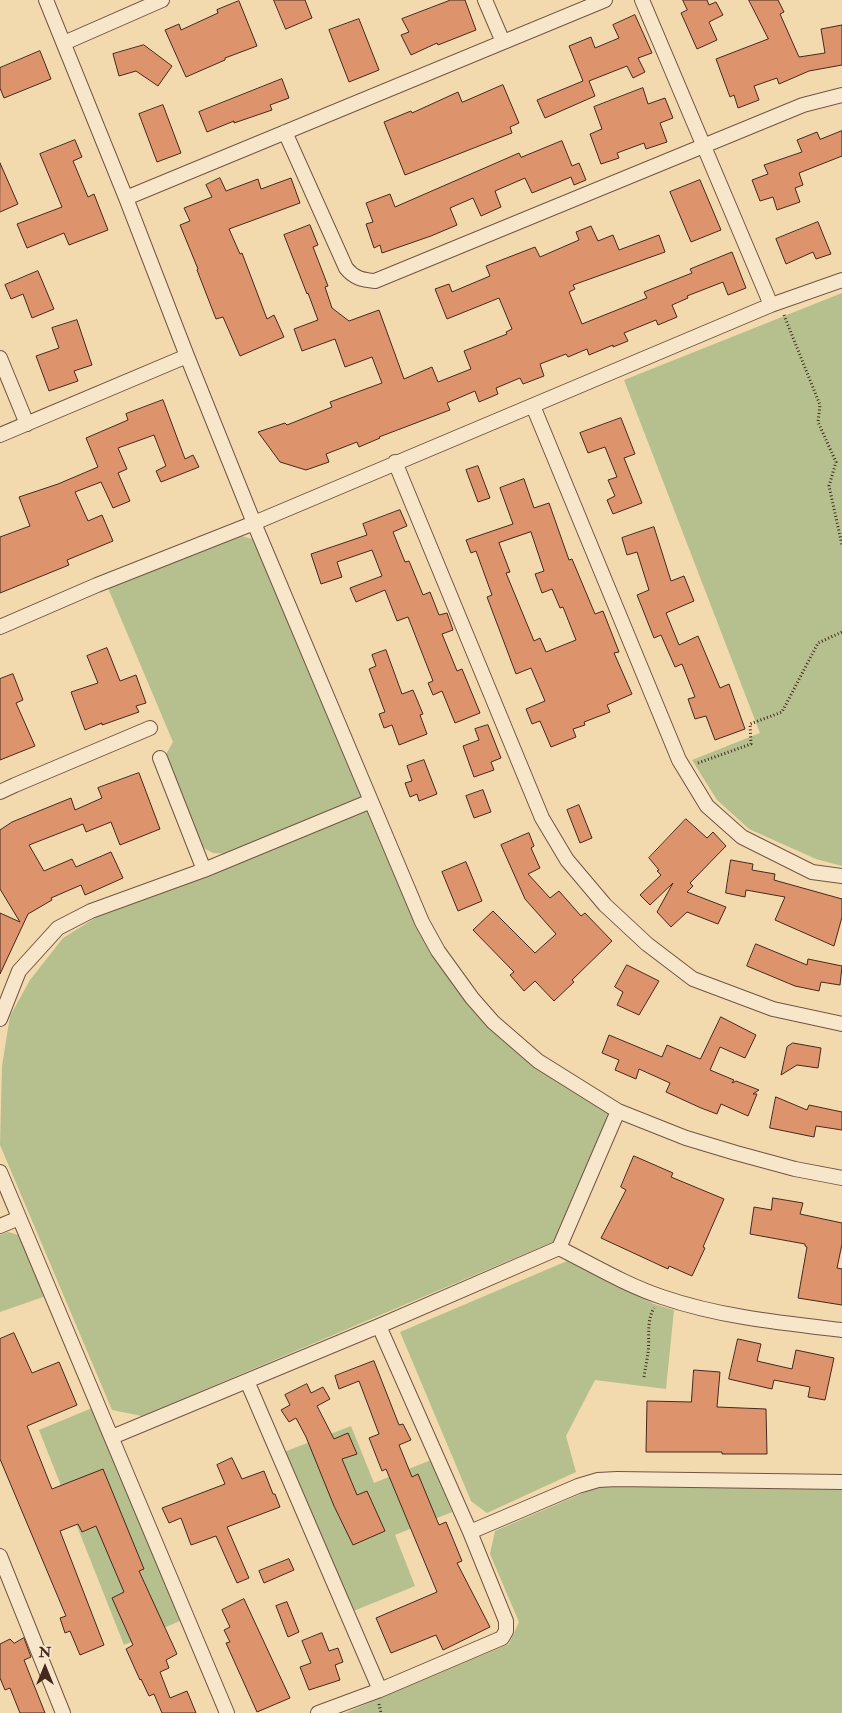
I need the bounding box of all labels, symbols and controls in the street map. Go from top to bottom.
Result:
north arrow [20,1643,70,1693]
text: N [39,1644,51,1661]

